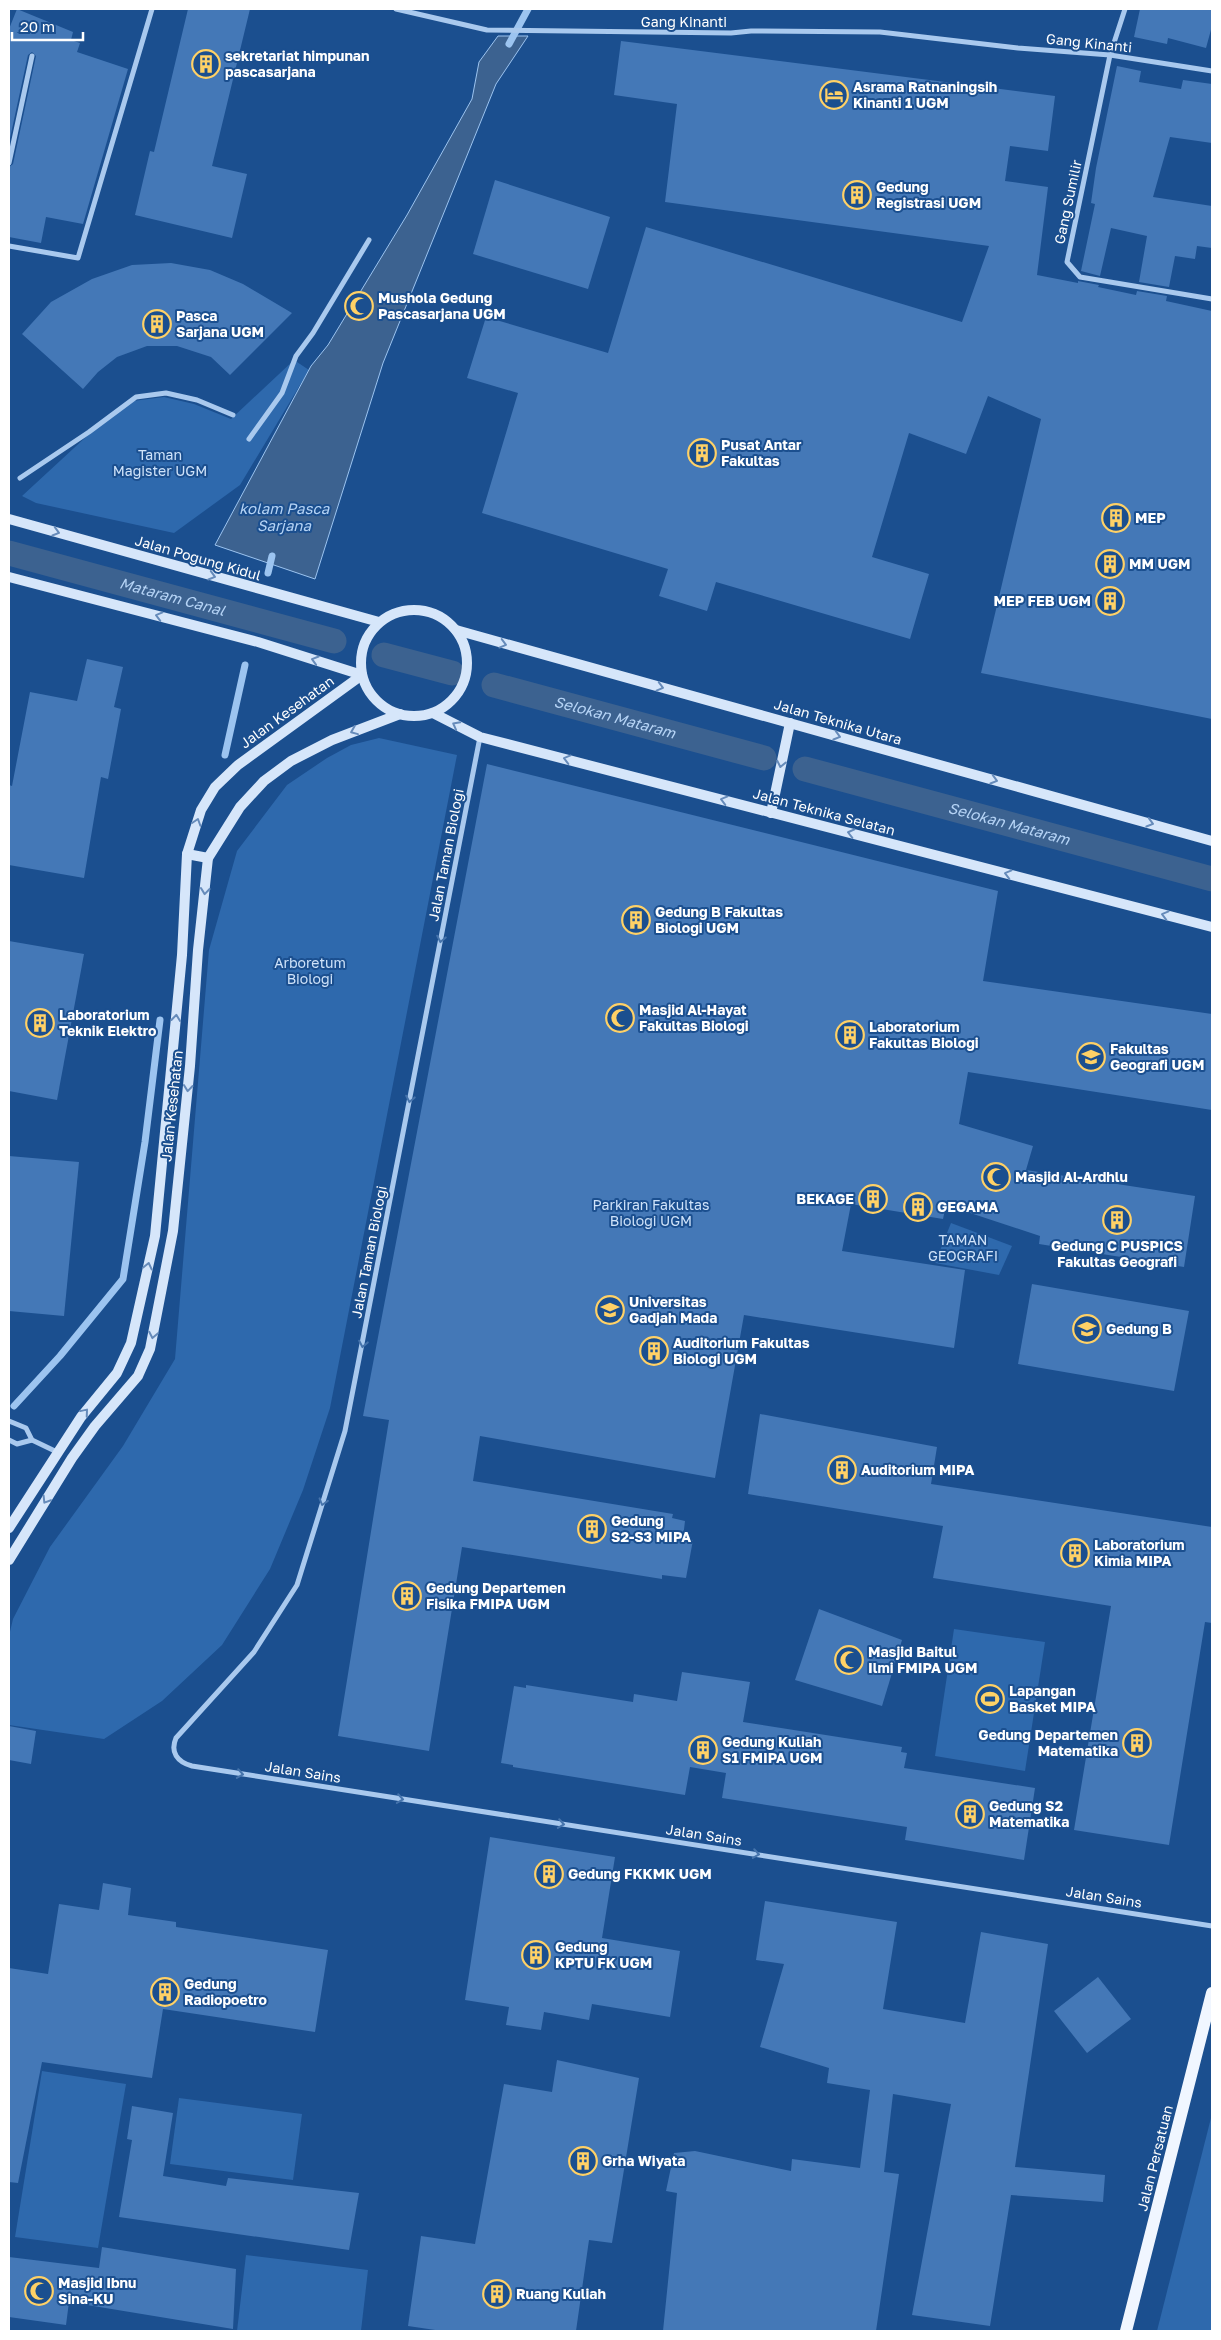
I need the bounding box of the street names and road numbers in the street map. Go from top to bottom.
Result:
street label: Gang Kinanti [641,13,727,30]
street label: Gang Kinanti [1045,30,1133,55]
street label: Gang Sumilir [1050,158,1085,246]
street label: Jalan Pogung Kidul [133,531,263,584]
street label: Jalan Kesehatan [237,672,337,751]
street label: Jalan Teknika Utara [772,695,904,748]
street label: Jalan Teknika Selatan [751,784,897,839]
street label: Jalan Taman Biologi [424,787,467,923]
street label: Jalan Kesehatan [157,1049,186,1162]
street label: Jalan Taman Biologi [347,1184,390,1320]
street label: Jalan Sains [264,1757,342,1786]
street label: Jalan Sains [665,1820,743,1849]
street label: Jalan Sains [1065,1882,1143,1911]
street label: Jalan Persatuan [1133,2103,1176,2213]

